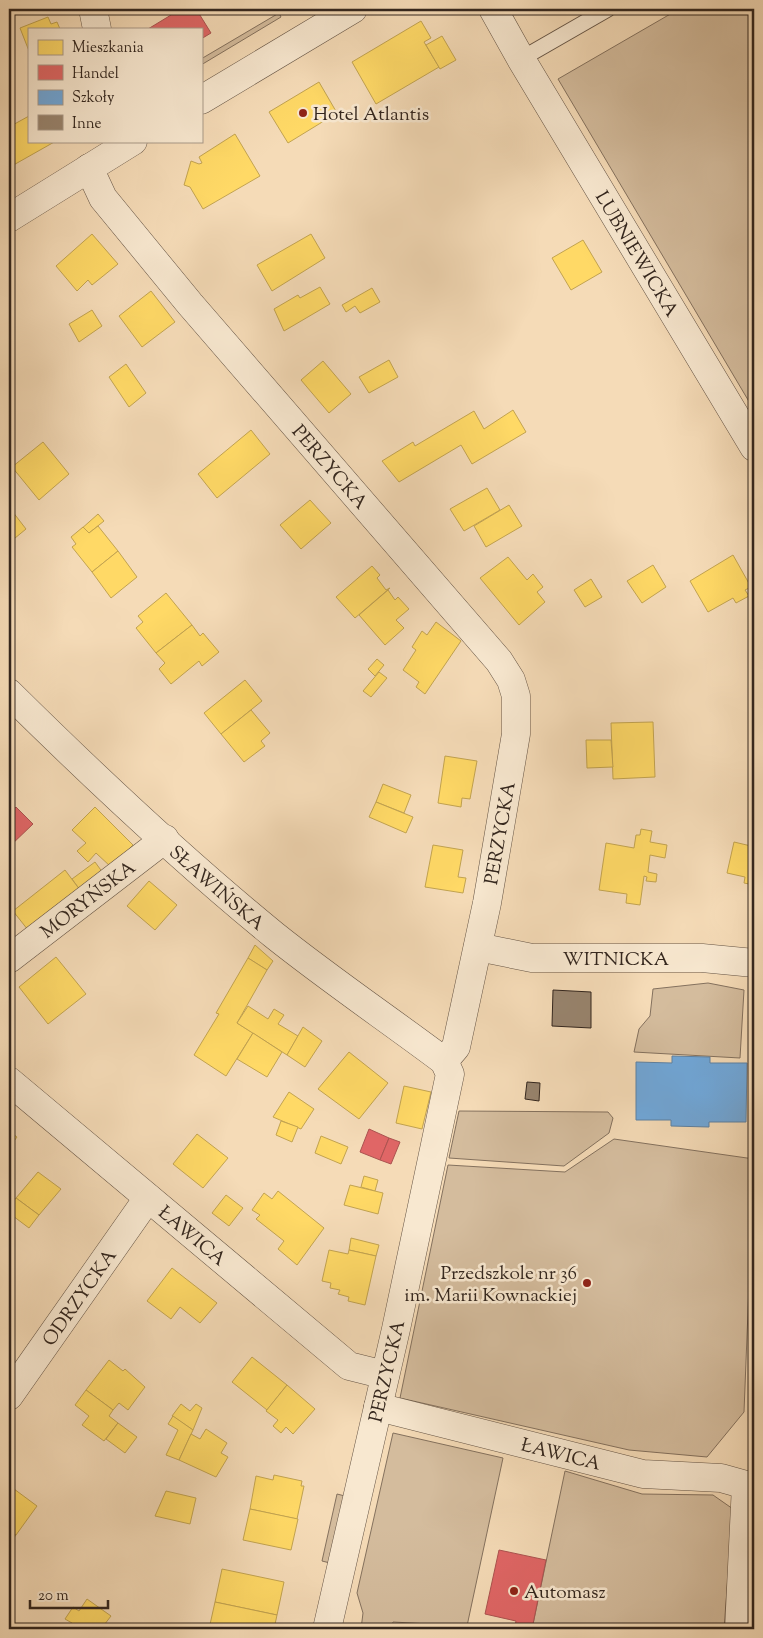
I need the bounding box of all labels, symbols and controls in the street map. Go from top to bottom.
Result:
legend [28,28,202,142]
text: Mieszkania [72,38,144,59]
text: Handel [72,64,119,85]
text: Szkoły [72,88,115,109]
place label: Hotel Atlantis [313,102,429,129]
marker: Hotel Atlantis [297,107,309,119]
text: Inne [72,114,102,135]
street label: LUBNIEWICKA [587,186,684,323]
street label: PERZYCKA [284,420,373,517]
street label: PERZYCKA [479,779,524,887]
street label: SŁAWIŃSKA [162,840,270,938]
street label: MORYŃSKA [36,855,143,946]
street label: WITNICKA [563,947,670,974]
street label: ŁAWICA [151,1201,232,1274]
street label: ODRZYCKA [37,1244,124,1352]
place label: Przedszkole nr 36 im. Marii Kownackiej [404,1261,577,1310]
marker: Przedszkole nr 36 im. Marii Kownackiej [581,1277,593,1289]
street label: PERZYCKA [364,1317,413,1425]
street label: ŁAWICA [518,1433,604,1479]
scale bar [30,1578,108,1610]
place label: Automasz [524,1580,606,1607]
marker: Automasz [508,1585,520,1597]
text: 20 m [38,1586,69,1607]

